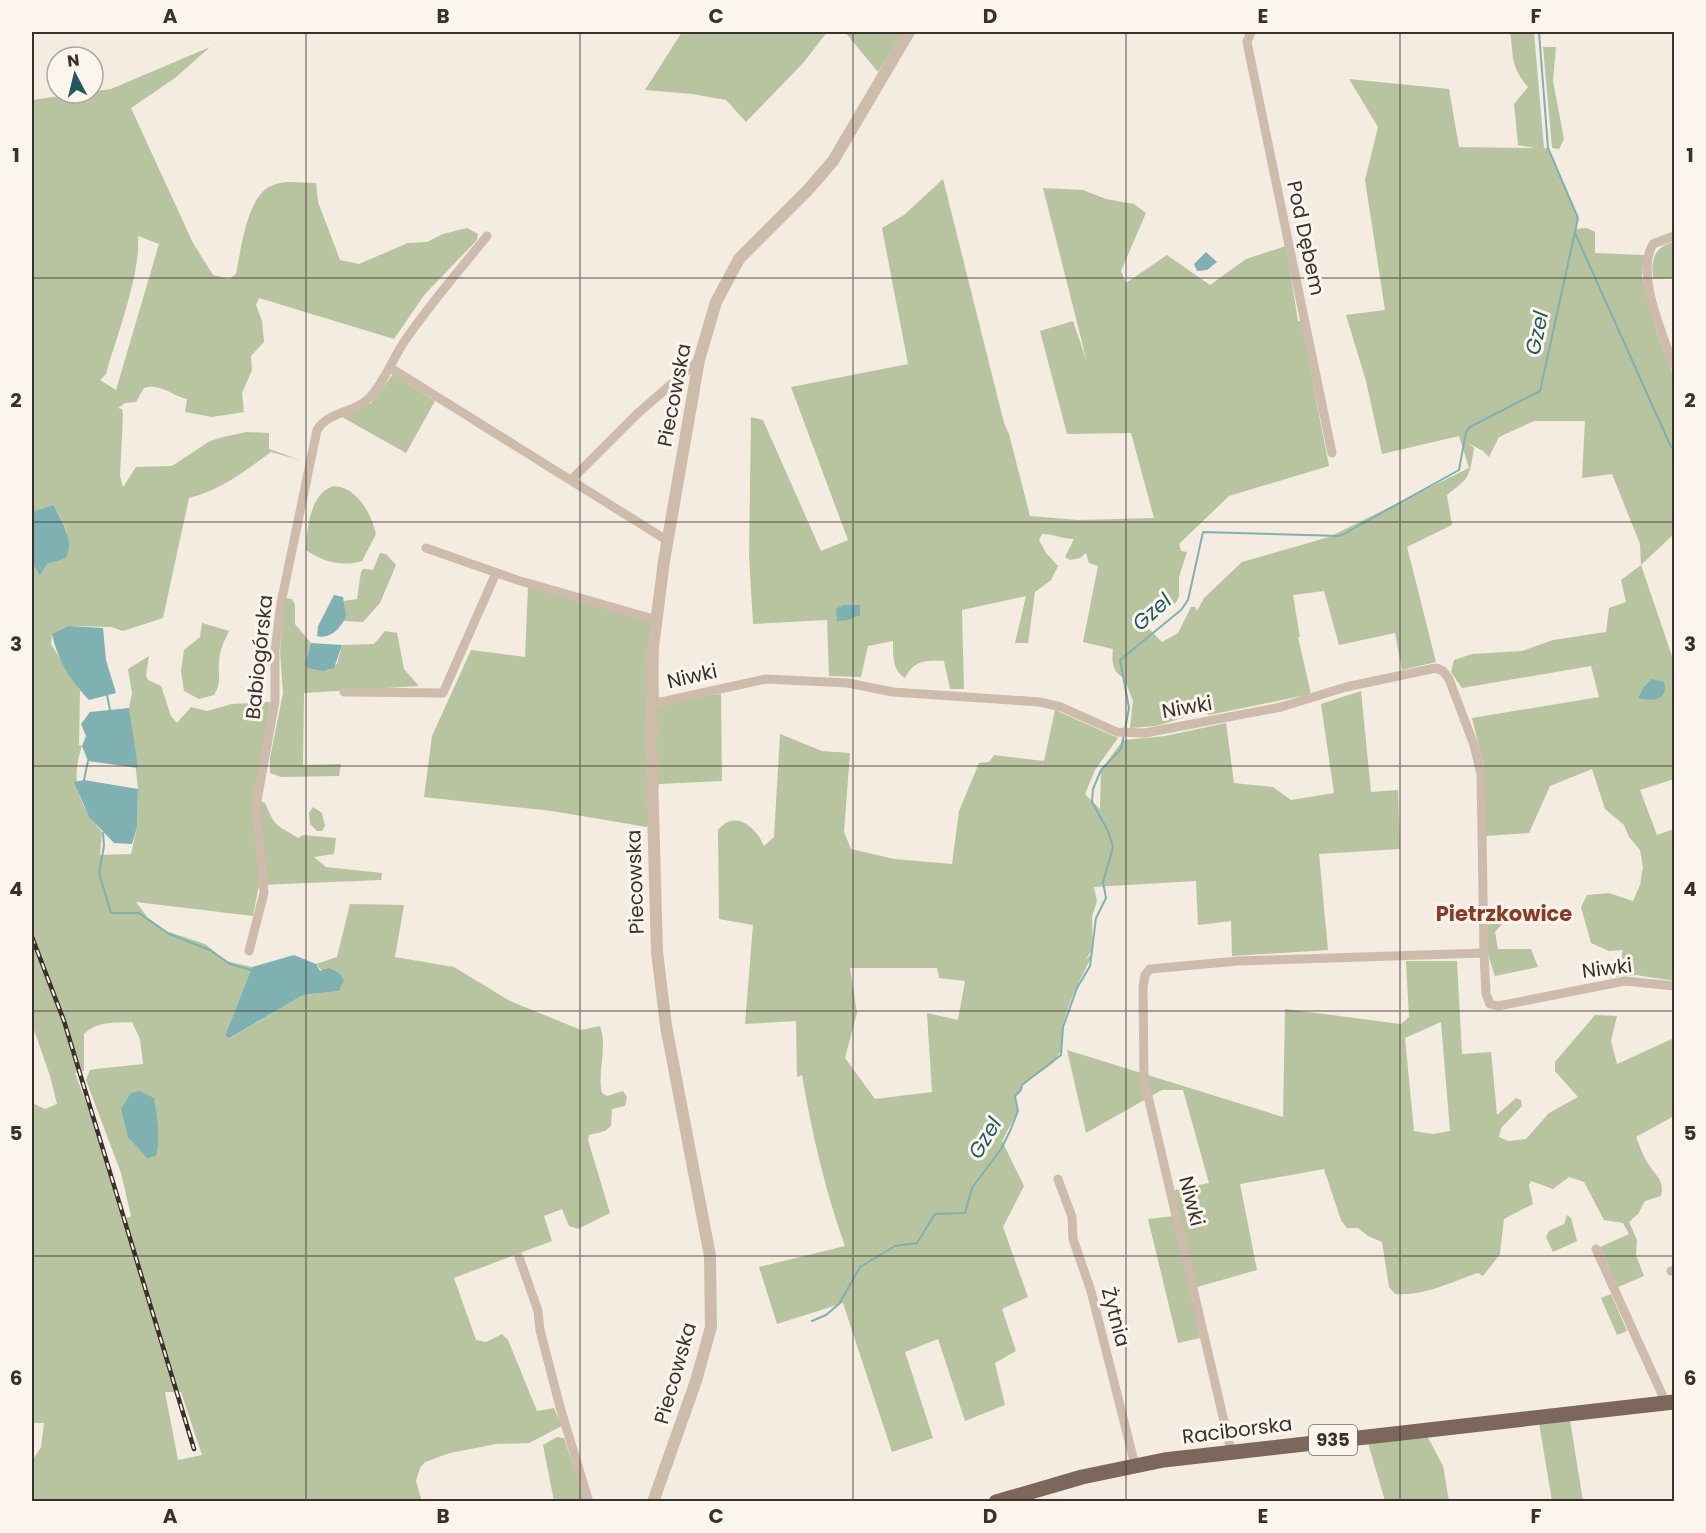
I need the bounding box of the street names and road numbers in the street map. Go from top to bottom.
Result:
street label: Pod Dębem [1280,178,1332,298]
street label: Piecowska [650,341,698,449]
street label: Babiogórska [239,593,279,721]
street label: Niwki [664,657,720,695]
street label: Niwki [1160,689,1214,725]
street label: Piecowska [619,829,651,935]
street label: Niwki [1580,951,1634,985]
street label: Niwki [1172,1173,1212,1229]
street label: Żytnia [1095,1284,1137,1350]
street label: Piecowska [647,1319,703,1427]
street label: Raciborska [1180,1409,1294,1451]
road number: 935 [1309,1425,1357,1455]

